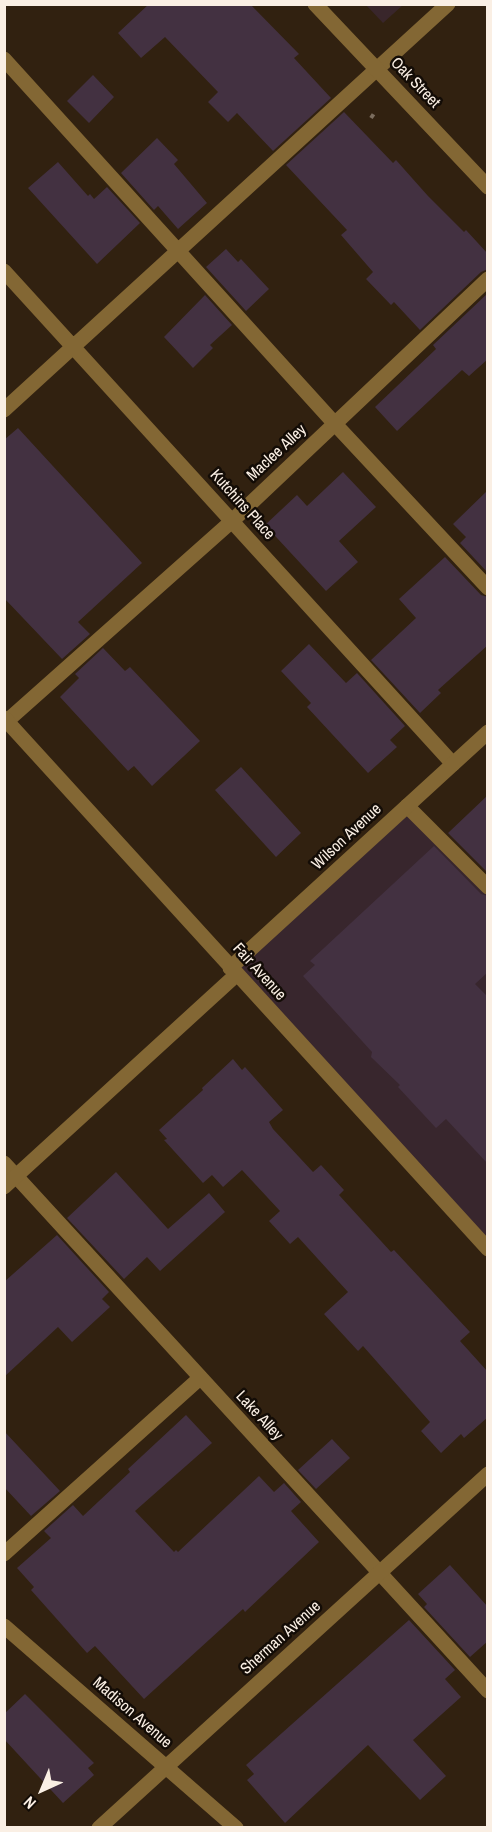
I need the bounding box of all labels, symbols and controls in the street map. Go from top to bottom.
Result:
street label: Oak Street [386,54,444,112]
street label: Maclee Alley [243,421,311,485]
street label: Kutchins Place [206,466,278,544]
street label: Wilson Avenue [308,800,386,874]
street label: Fair Avenue [228,939,290,1005]
street label: Lake Alley [231,1387,287,1445]
street label: Sherman Avenue [237,1597,325,1679]
street label: Madison Avenue [89,1674,175,1752]
north arrow [12,1760,72,1820]
text: N [18,1792,41,1814]

